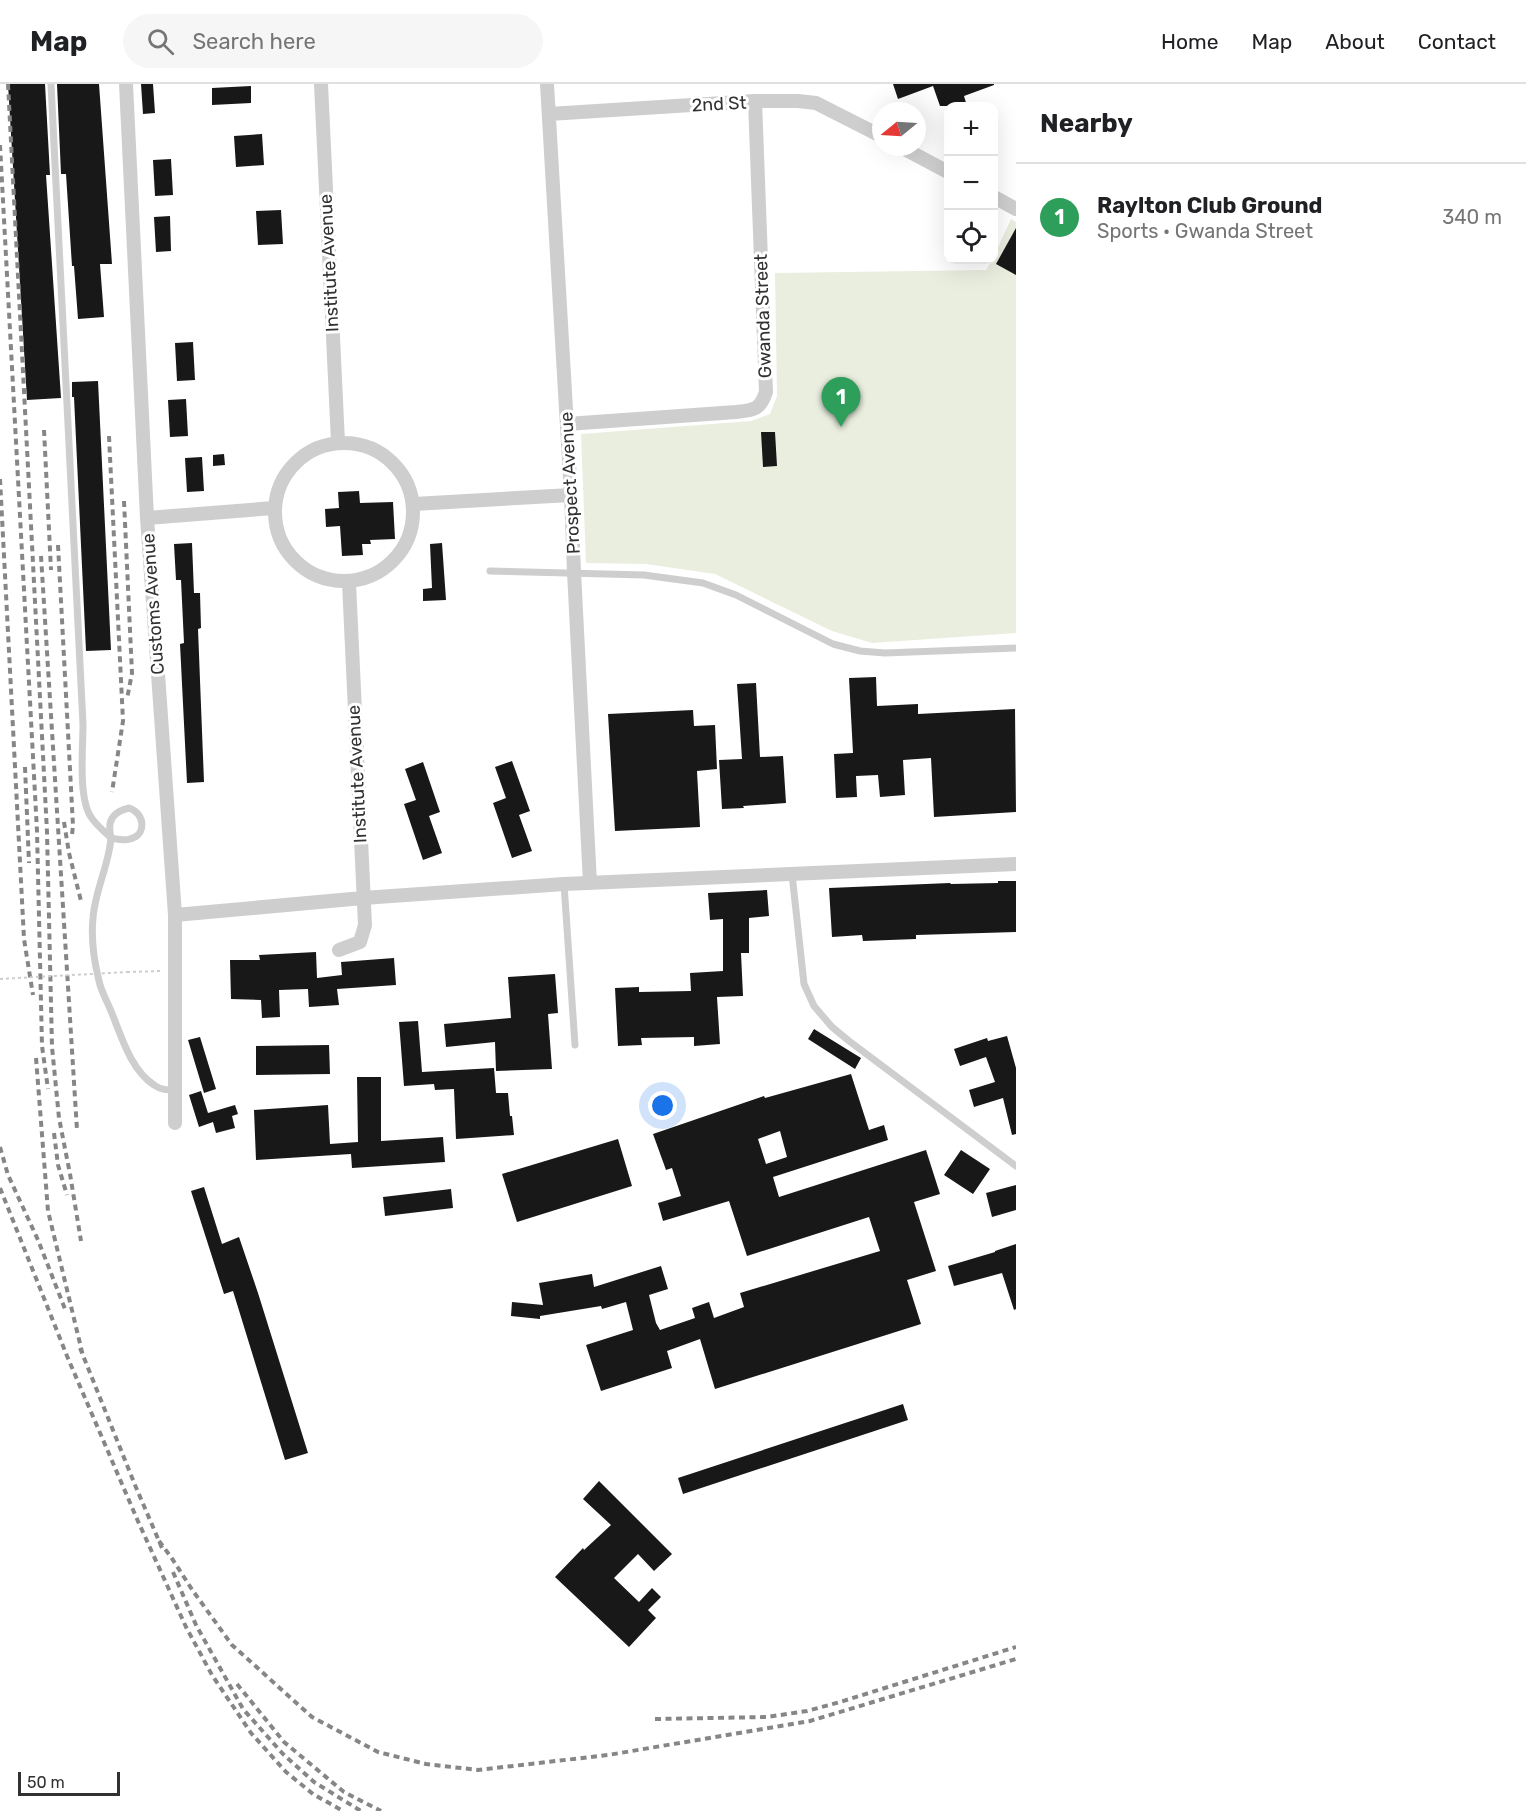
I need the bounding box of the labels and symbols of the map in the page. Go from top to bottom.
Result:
street label: 2nd St [691,92,747,116]
north arrow [872,102,926,156]
street label: Institute Avenue [314,193,344,333]
street label: Gwanda Street [750,253,776,379]
pin: 1 [822,378,860,427]
street label: Prospect Avenue [555,411,585,555]
street label: Customs Avenue [137,533,169,675]
street label: Institute Avenue [342,704,372,844]
your location [648,1091,677,1120]
scale bar [18,1769,120,1796]

